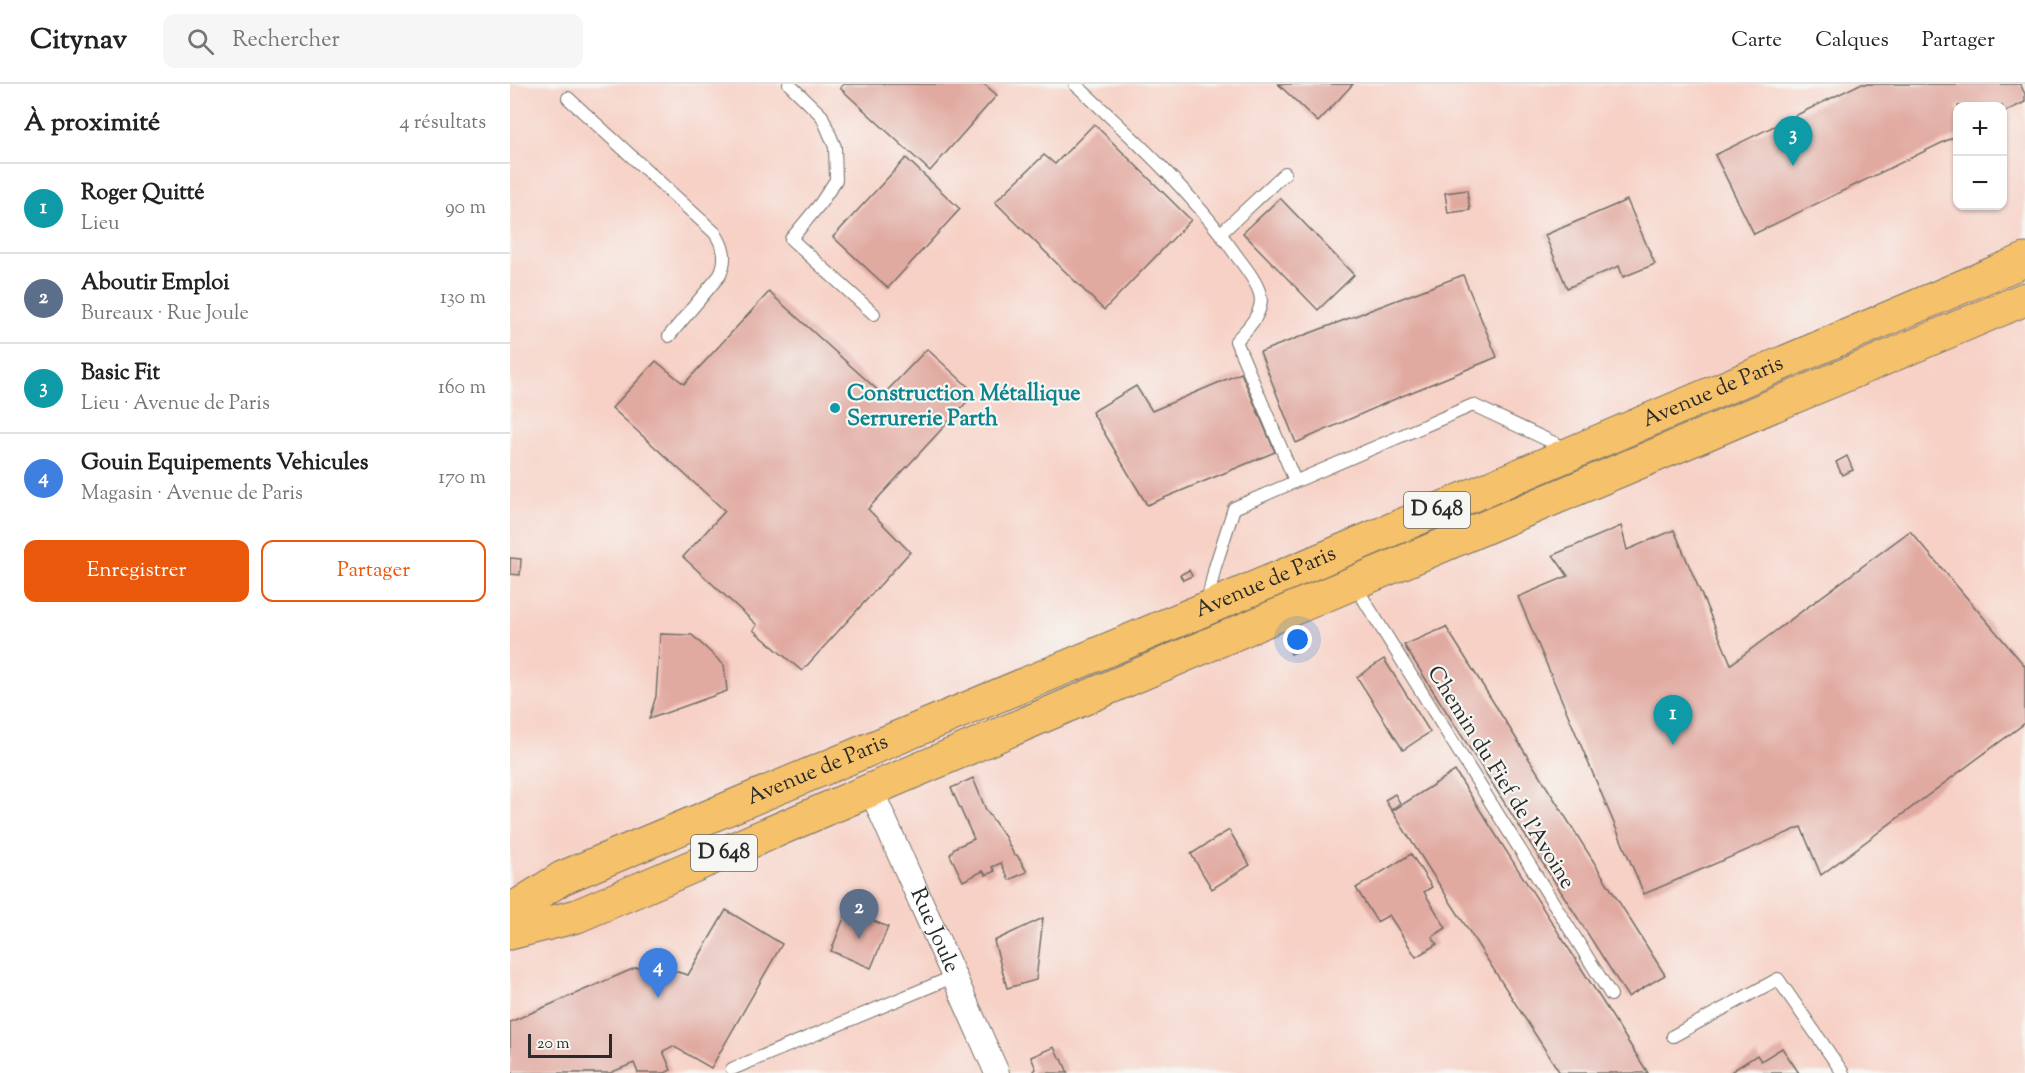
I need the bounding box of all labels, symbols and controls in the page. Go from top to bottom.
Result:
search box [163,14,583,68]
text: Citynav [30,21,127,61]
icon: search [184,25,217,58]
text: Rechercher [232,25,340,57]
text: Carte [1731,26,1782,56]
text: Calques [1815,26,1889,56]
text: Partager [1922,26,1995,56]
map controls [1953,102,2007,210]
button: + [1953,102,2007,156]
text: À proximité [24,105,160,142]
text: 4 résultats [400,109,486,138]
pin: 3 [1774,116,1812,166]
button: − [1953,156,2007,210]
text: Roger Quitté [81,178,205,210]
text: 1 [40,194,47,223]
text: 90 m [445,194,486,223]
text: Lieu [81,210,119,239]
text: Aboutir Emploi [81,268,230,300]
text: 2 [39,284,48,313]
text: 130 m [440,284,486,313]
text: Bureaux · Rue Joule [81,300,249,329]
street label: Avenue de Paris [1638,348,1789,437]
text: Basic Fit [81,358,160,390]
text: 3 [39,374,48,403]
text: 160 m [438,374,486,403]
place label: Construction Métallique Serrurerie Parth [847,379,1081,436]
text: Lieu · Avenue de Paris [81,390,270,419]
marker: Construction Métallique Serrurerie Parth [828,401,842,415]
text: Gouin Equipements Vehicules [81,448,368,480]
text: 4 [38,464,49,493]
text: 170 m [438,464,486,493]
text: Magasin · Avenue de Paris [81,480,303,509]
road number: D 648 [1404,492,1470,528]
street label: Avenue de Paris [1191,539,1342,627]
button: Enregistrer [24,540,249,602]
button: Partager [261,540,486,602]
your location [1283,625,1312,654]
street label: Chemin du Fief de l'Avoine [1418,660,1582,896]
pin: 1 [1654,696,1692,745]
street label: Avenue de Paris [742,727,894,815]
road number: D 648 [691,835,757,871]
street label: Rue Joule [901,883,967,978]
pin: 2 [840,890,878,939]
pin: 4 [638,948,678,998]
scale bar [528,1031,612,1058]
text: 20 m [537,1033,570,1056]

